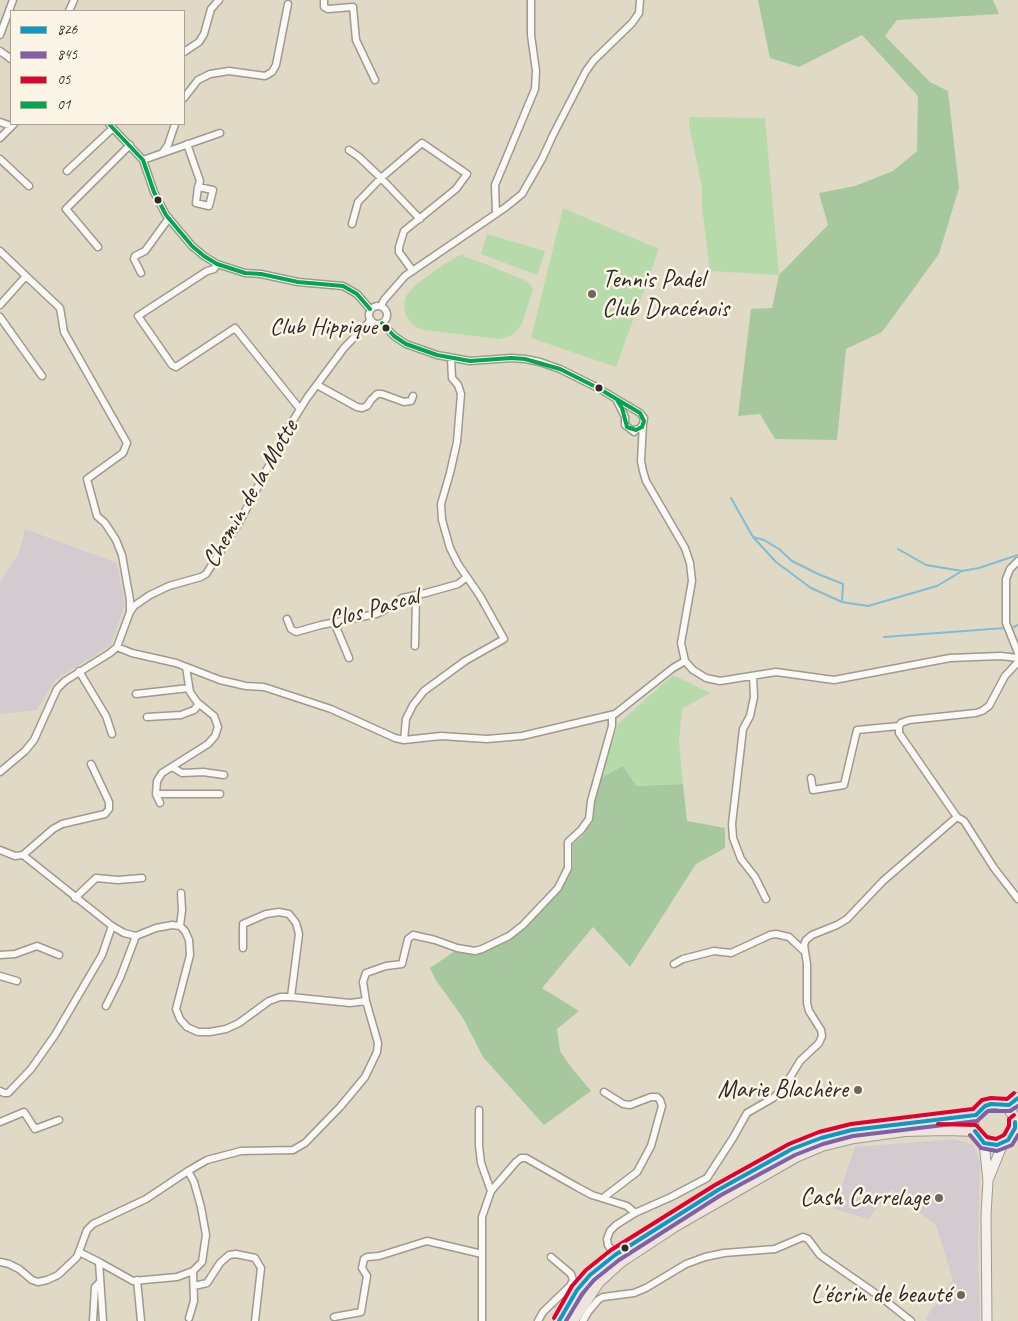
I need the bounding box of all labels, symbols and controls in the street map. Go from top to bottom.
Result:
legend [10,10,185,125]
text: 826 [57,20,77,39]
text: 845 [57,45,77,64]
text: 05 [57,70,71,89]
text: 01 [57,95,71,114]
unlabelled marker [153,195,163,205]
place label: Tennis Padel Club Dracénois [602,265,729,324]
marker: Tennis Padel Club Dracénois [586,288,598,300]
place label: Club Hippique [270,314,377,342]
marker: Club Hippique [381,323,391,333]
unlabelled marker [594,383,604,393]
street label: Chemin de la Motte [197,415,305,573]
street label: Clos Pascal [325,582,423,636]
place label: Marie Blachère [717,1075,848,1105]
marker: Marie Blachère [852,1084,864,1096]
place label: Cash Carrelage [800,1183,929,1213]
marker: Cash Carrelage [933,1192,945,1204]
unlabelled marker [620,1243,630,1253]
place label: L'écrin de beauté [811,1280,951,1310]
marker: L'écrin de beauté [955,1289,967,1301]

